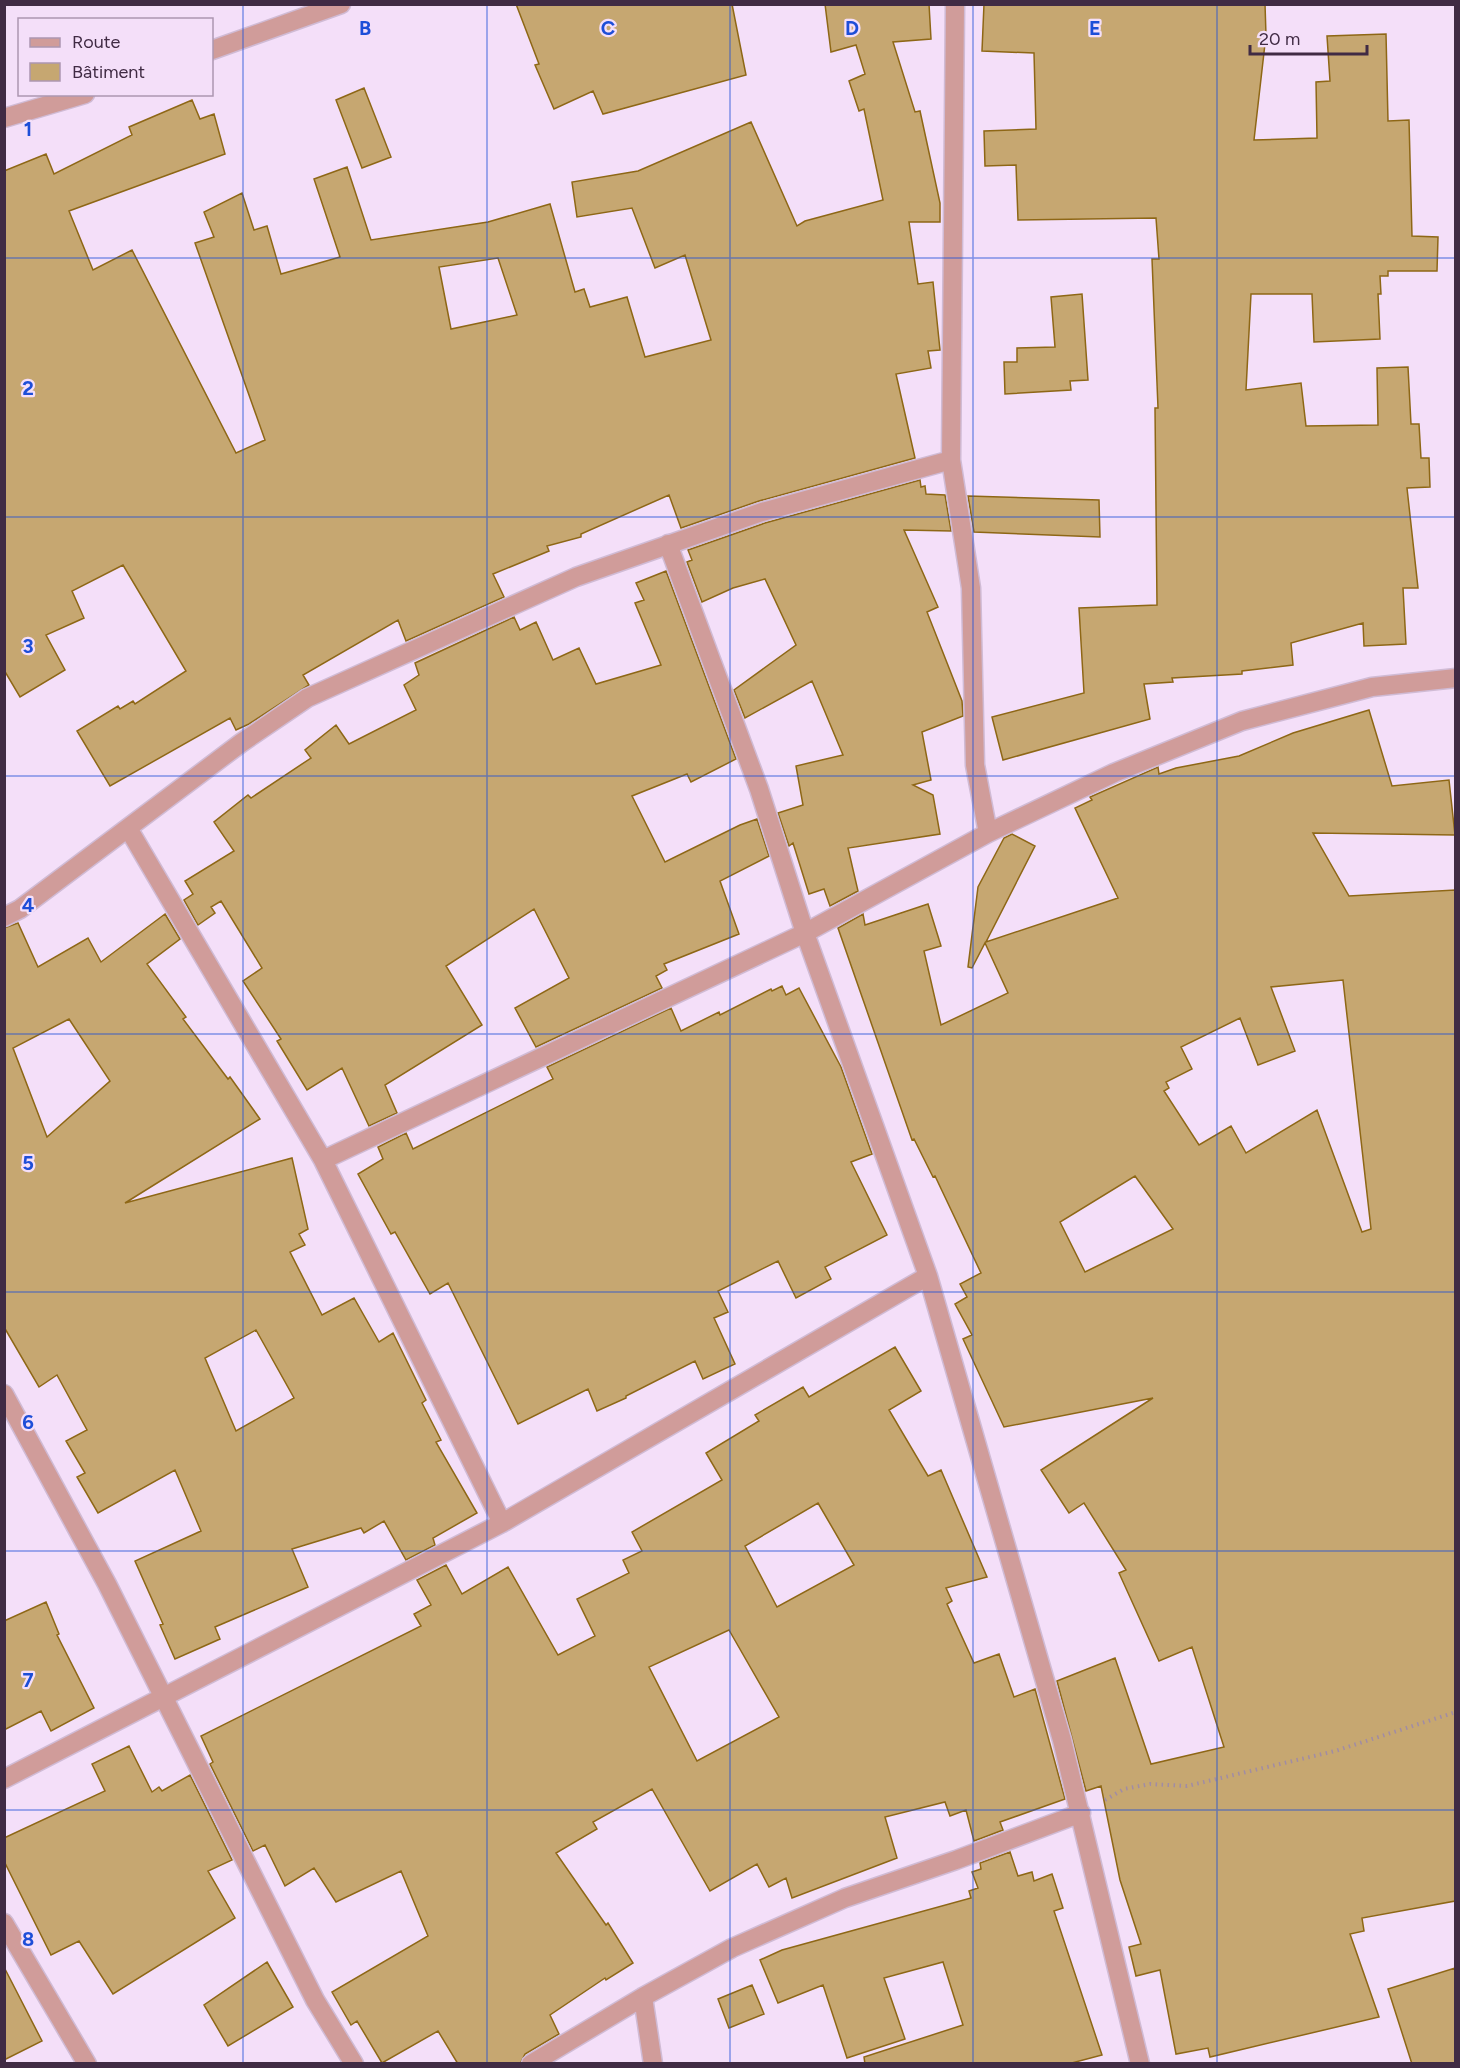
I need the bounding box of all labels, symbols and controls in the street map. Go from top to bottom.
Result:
text: B [359,16,371,40]
text: C [601,16,615,40]
text: D [845,16,859,40]
text: E [1089,16,1101,40]
legend [18,18,213,96]
scale bar [1250,18,1367,56]
text: 20 m [1259,28,1300,50]
text: Route [72,31,121,53]
text: Bâtiment [72,61,145,83]
text: 1 [24,117,32,141]
text: 2 [22,376,34,400]
text: 3 [22,634,34,658]
text: 4 [22,893,35,917]
text: 5 [22,1151,34,1175]
text: 6 [22,1410,34,1434]
text: 7 [22,1668,34,1692]
text: 8 [22,1927,34,1951]

